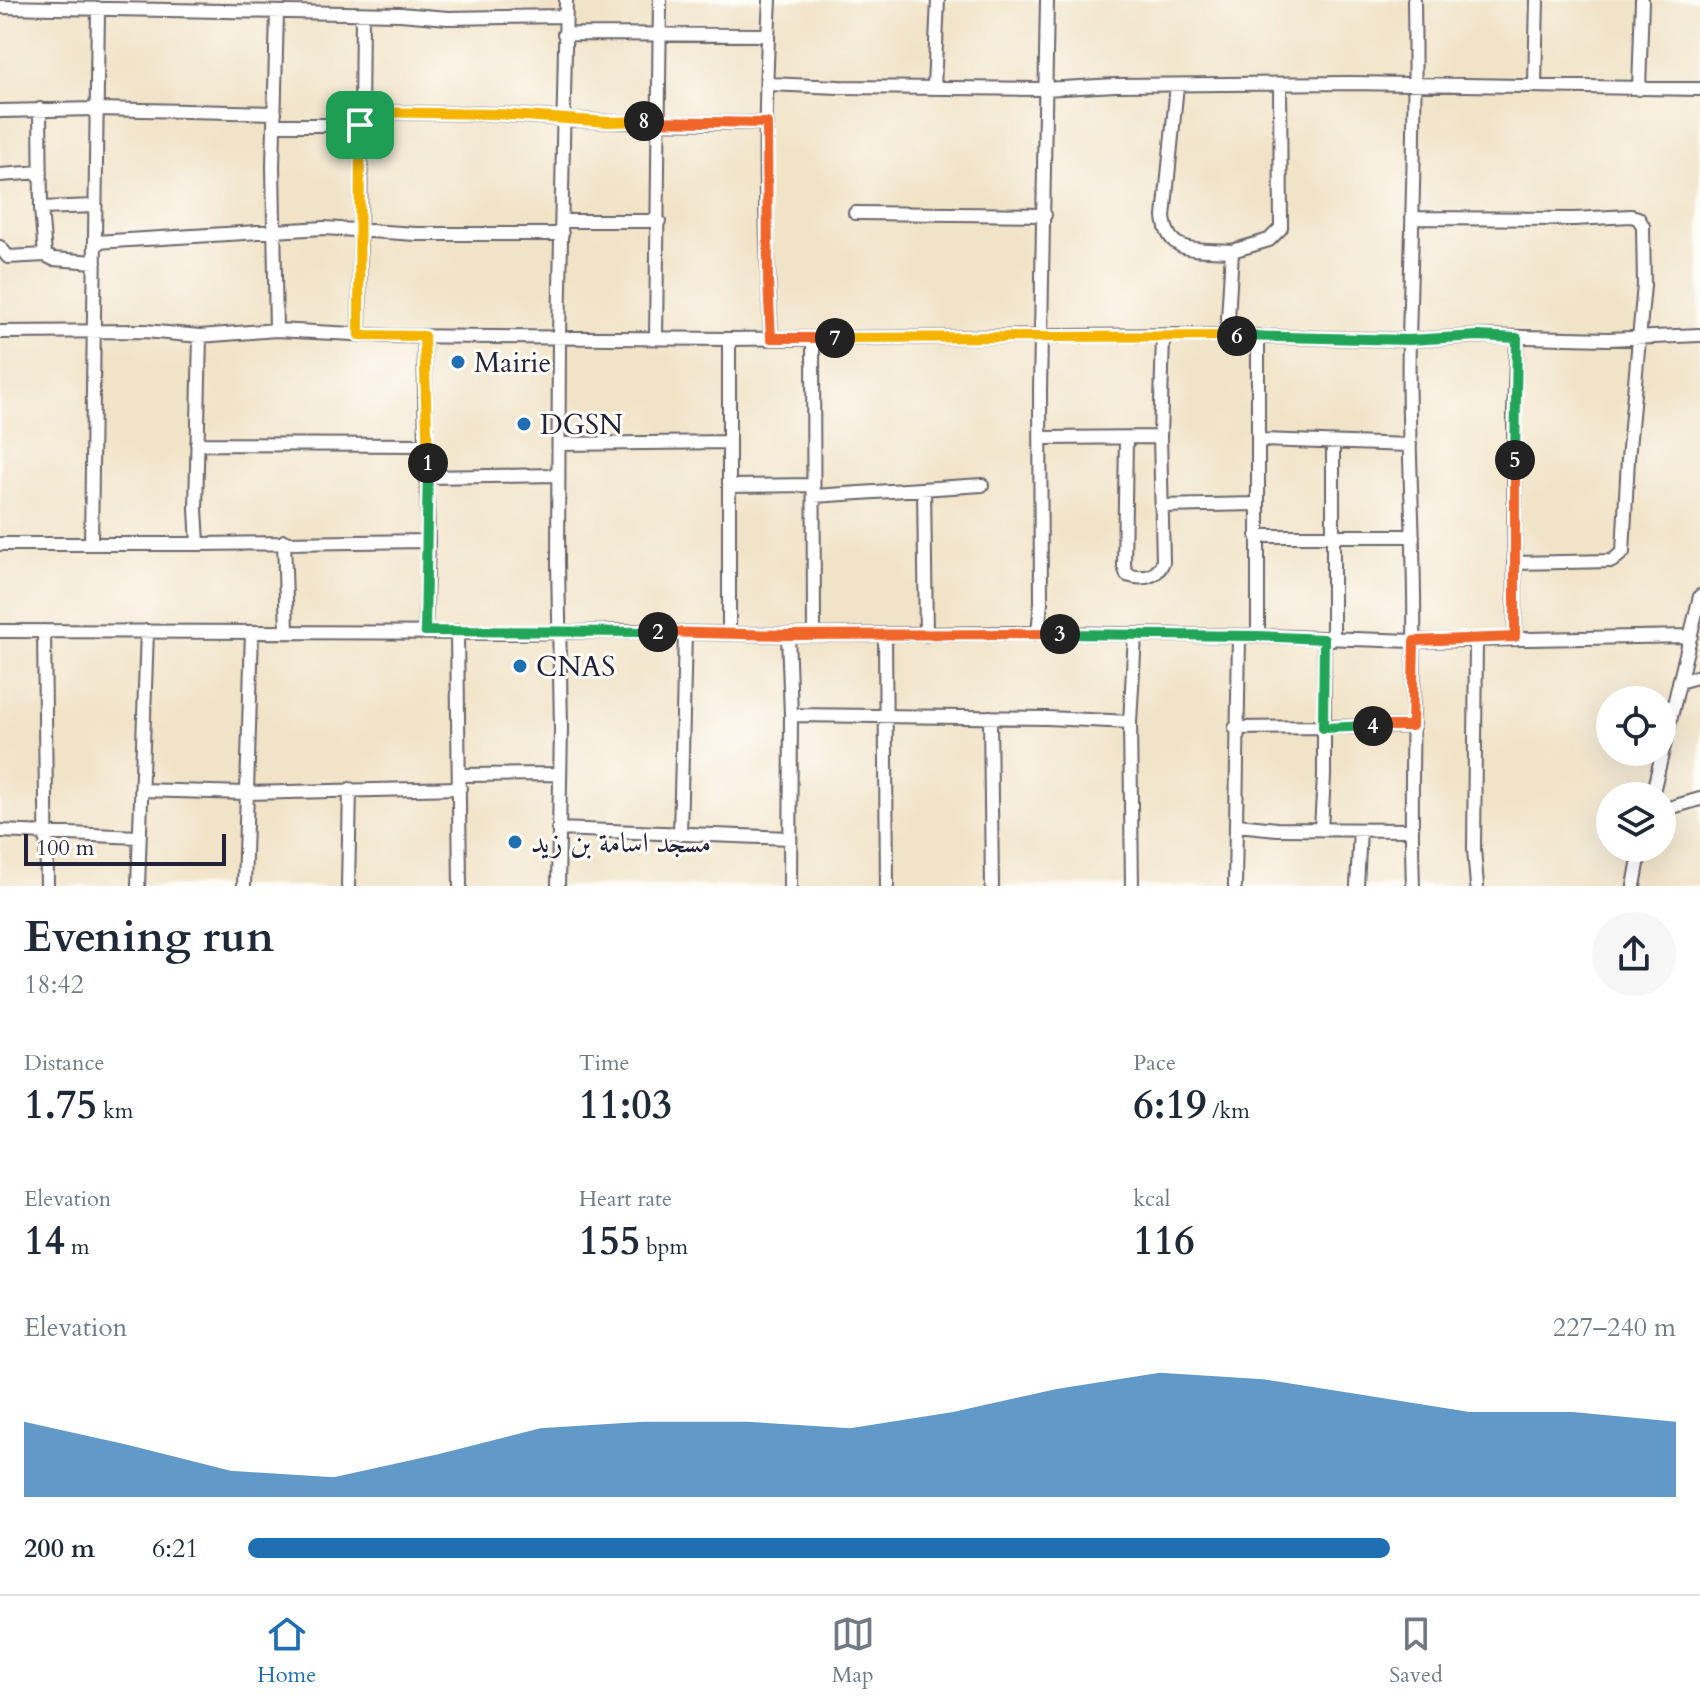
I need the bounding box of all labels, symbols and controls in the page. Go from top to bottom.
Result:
pin [326,91,394,159]
pin: 8 [624,101,664,141]
icon: arrive [338,103,382,147]
text: 8 [638,106,650,136]
pin: 6 [1217,316,1257,356]
pin: 7 [815,318,855,358]
text: 6 [1231,321,1243,351]
text: 7 [829,323,841,353]
place label: Mairie [474,344,551,382]
marker: Mairie [449,353,467,371]
place label: DGSN [540,406,623,444]
marker: DGSN [515,415,533,433]
pin: 5 [1495,440,1535,480]
pin: 1 [408,443,448,483]
text: 5 [1509,445,1521,475]
text: 1 [422,448,434,478]
pin: 2 [638,612,678,652]
pin: 3 [1040,614,1080,654]
text: 2 [652,617,664,647]
text: 3 [1054,619,1066,649]
place label: CNAS [536,648,615,686]
marker: CNAS [511,657,529,675]
map controls [1596,686,1676,862]
button: locate [1596,686,1676,766]
pin: 4 [1353,706,1393,746]
text: 4 [1367,711,1379,741]
button: layers [1596,782,1676,862]
place label: مسجد اسامة بن زيد [531,824,711,862]
scale bar [24,830,226,866]
text: 100 m [36,833,94,863]
marker: مسجد اسامة بن زيد [506,833,524,851]
text: Evening run [24,907,274,967]
button: share [1592,912,1676,996]
text: 18:42 [24,967,84,1002]
text: Distance [24,1048,104,1078]
text: Time [579,1048,630,1078]
text: Pace [1133,1048,1176,1078]
text: 1.75 [24,1078,97,1133]
text: 11:03 [579,1078,672,1133]
text: 6:19 [1133,1078,1206,1133]
text: km [97,1096,133,1126]
text: /km [1206,1096,1250,1126]
text: Elevation [24,1184,111,1214]
text: Heart rate [579,1184,672,1214]
text: kcal [1133,1184,1170,1214]
text: 14 [24,1214,65,1269]
text: 155 [579,1214,640,1269]
text: 116 [1133,1214,1195,1269]
text: m [65,1232,90,1262]
text: bpm [640,1232,688,1262]
text: Elevation [24,1310,127,1345]
text: 227–240 m [1553,1310,1676,1345]
text: 200 m [24,1531,95,1566]
text: 6:21 [152,1531,199,1566]
tab: Home [257,1612,316,1690]
tab: Map [831,1612,875,1690]
tab: Saved [1389,1612,1443,1690]

